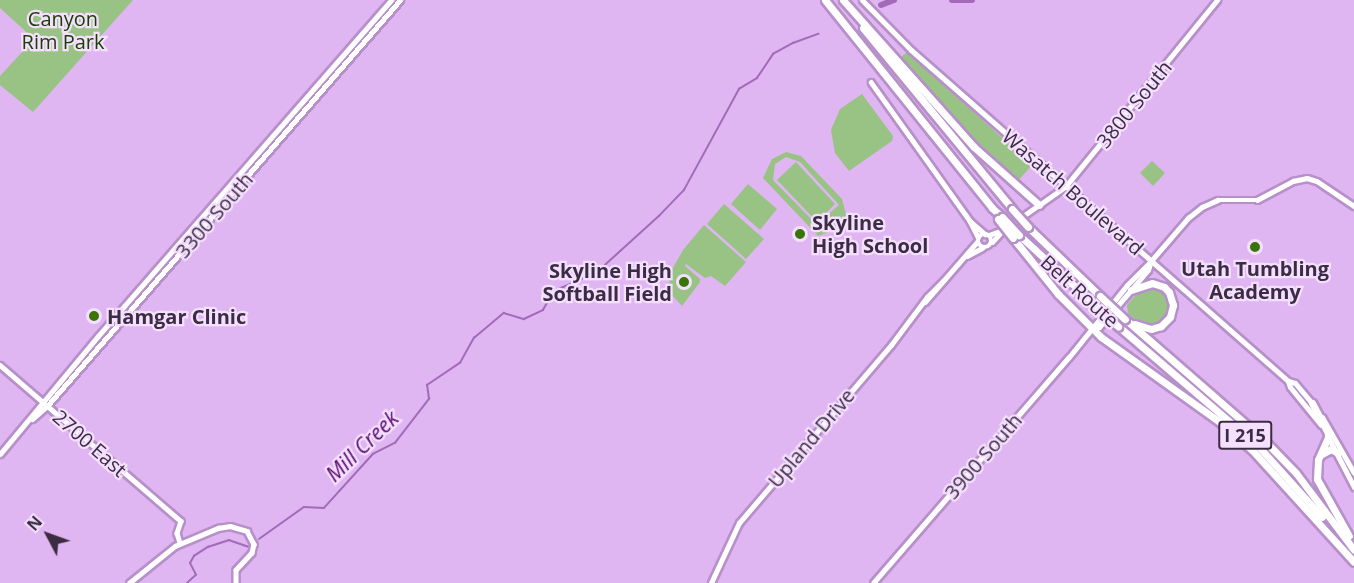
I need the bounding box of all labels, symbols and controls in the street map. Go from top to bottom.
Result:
park label: Canyon Rim Park [22,6,104,53]
street label: 3800 South [1091,55,1177,153]
street label: Wasatch Boulevard [997,124,1149,260]
street label: 3300 South [170,167,258,263]
place label: Skyline High School [812,210,928,257]
marker: Skyline High School [793,227,807,241]
marker: Utah Tumbling Academy [1248,240,1262,254]
street label: Belt Route [1036,250,1124,332]
place label: Utah Tumbling Academy [1181,256,1329,303]
place label: Skyline High Softball Field [542,258,672,305]
marker: Skyline High Softball Field [677,275,691,289]
place label: Hamgar Clinic [107,304,246,328]
marker: Hamgar Clinic [85,307,103,325]
street label: Upland Drive [763,384,859,492]
street label: 2700 East [48,404,132,482]
water label: Mill Creek [321,405,403,487]
street label: 3900 South [939,408,1027,504]
road number: I 215 [1218,420,1272,450]
north arrow [18,505,78,565]
text: N [22,511,47,535]

